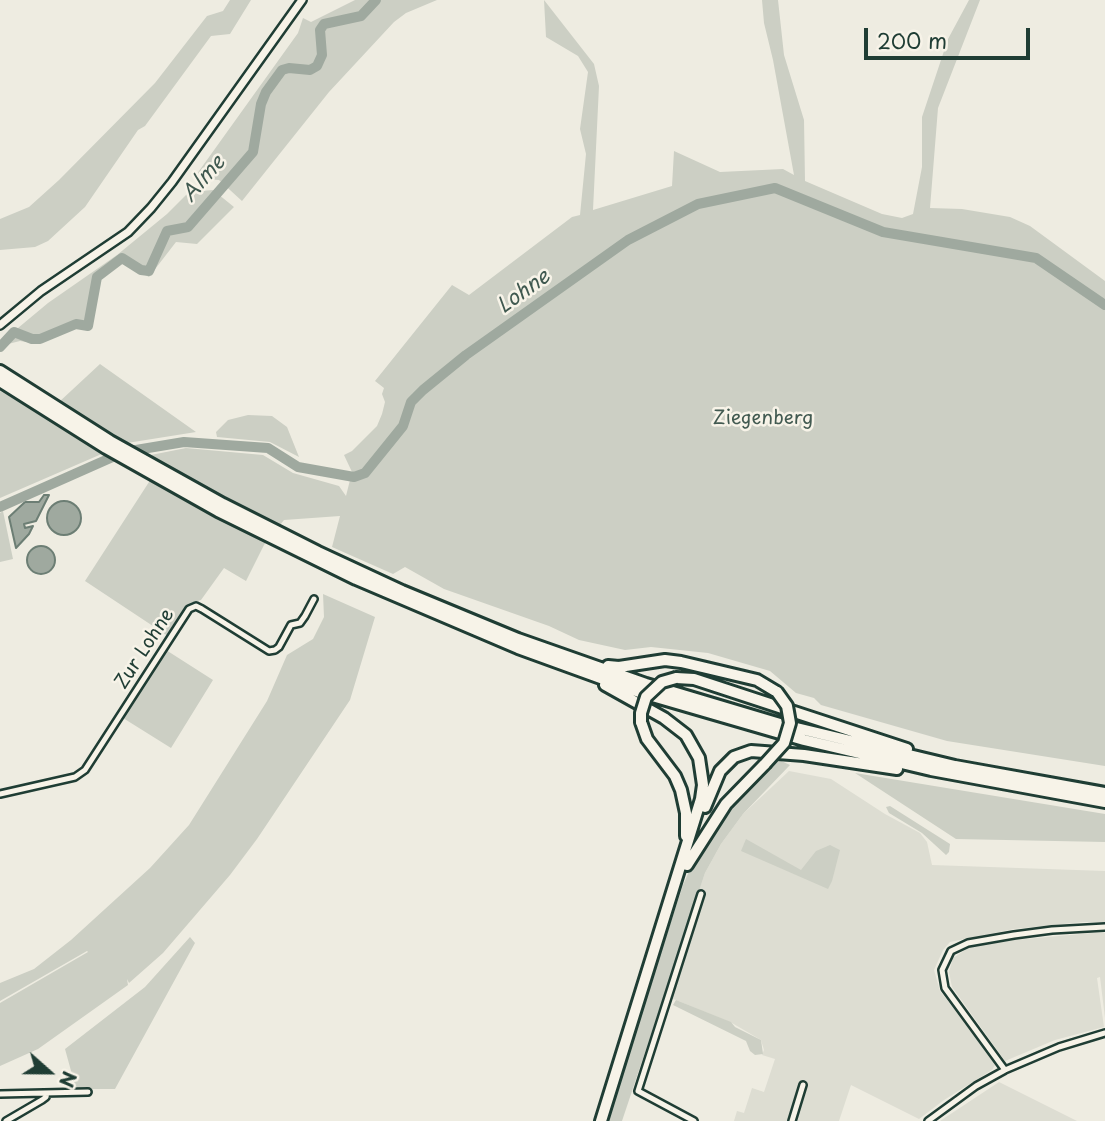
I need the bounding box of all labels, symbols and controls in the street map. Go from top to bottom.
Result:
scale bar [867,14,1033,58]
text: 200 m [877,24,947,56]
water label: Alme [177,151,231,207]
water label: Lohne [493,264,555,320]
park label: Ziegenberg [713,408,813,430]
street label: Zur Lohne [111,605,179,693]
north arrow [14,1037,84,1107]
text: N [53,1067,84,1092]

